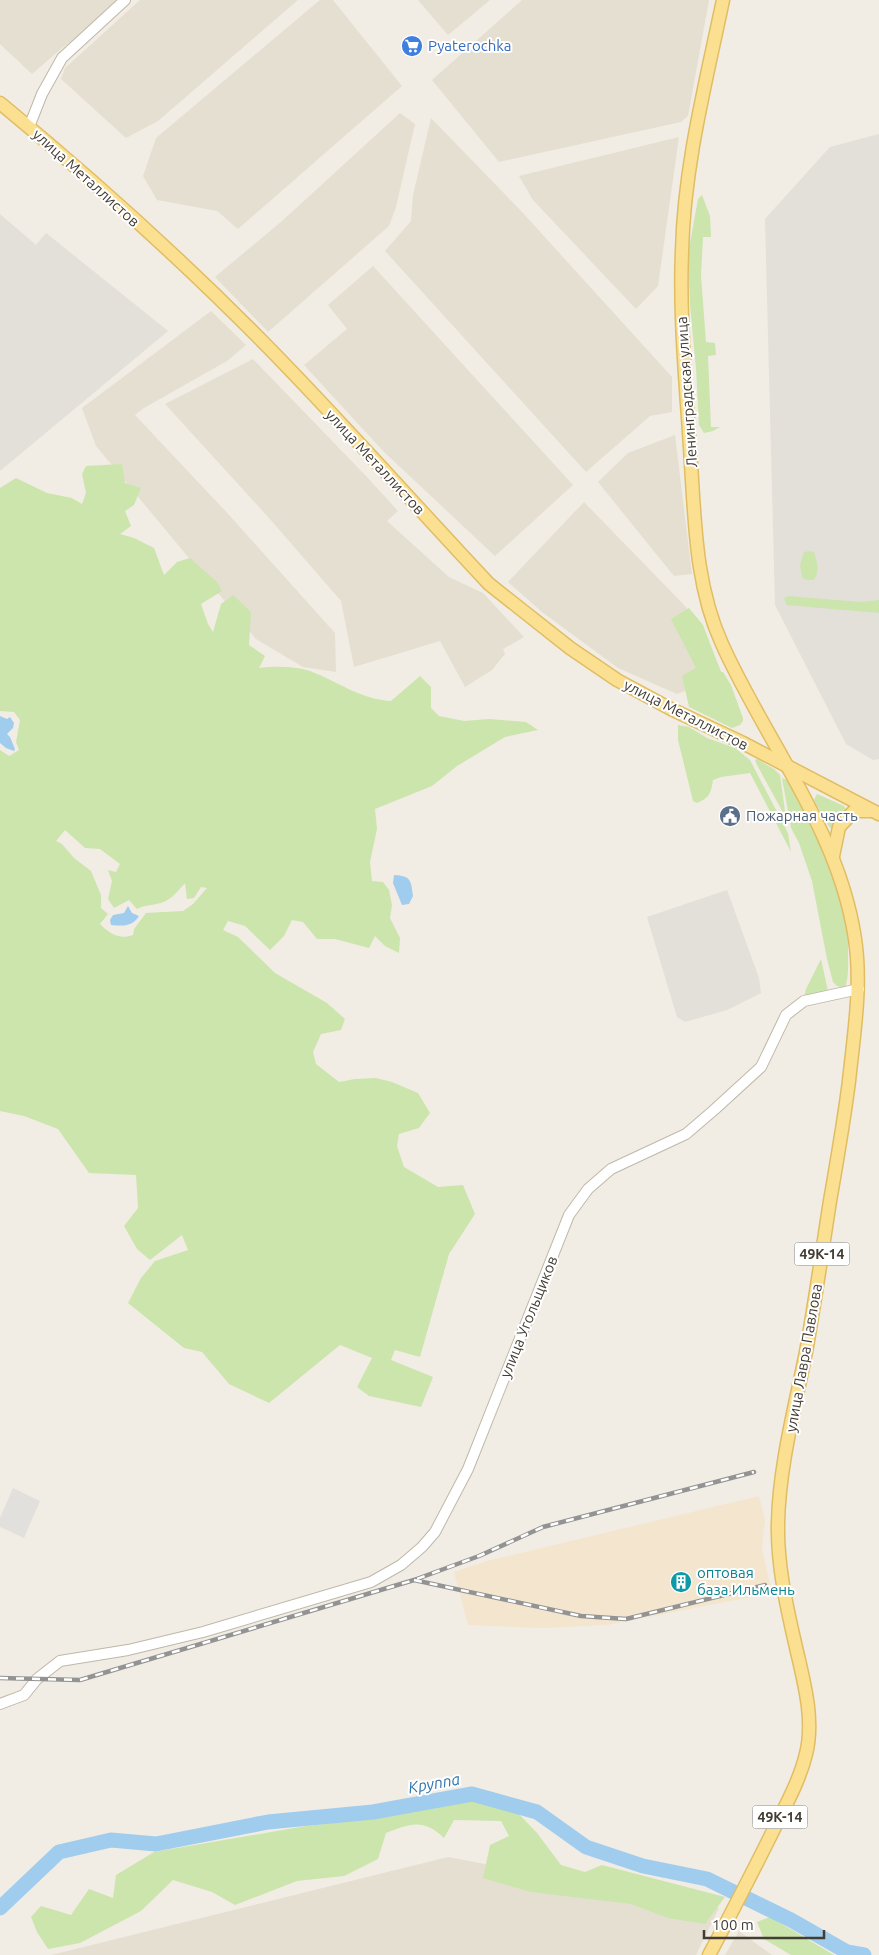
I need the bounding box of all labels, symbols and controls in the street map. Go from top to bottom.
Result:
supermarket icon: Pyaterochka [400,34,424,58]
place label: Pyaterochka [428,37,511,54]
street label: улица Металлистов [30,125,143,230]
street label: Ленинградская улица [673,316,700,468]
street label: улица Металлистов [322,406,428,518]
street label: улица Металлистов [621,676,751,753]
public building icon: Пожарная часть [718,804,742,828]
place label: Пожарная часть [746,807,858,824]
road number: 49К-14 [794,1242,850,1266]
street label: улица Угольщиков [496,1253,561,1380]
street label: улица Лавра Павлова [782,1282,825,1434]
place label: оптовая база Ильмень [697,1564,795,1598]
building icon: оптовая база Ильмень [669,1570,693,1594]
water label: Круппа [407,1770,462,1796]
road number: 49К-14 [752,1805,808,1828]
scale bar [704,1908,824,1940]
text: 100 m [712,1916,754,1933]

